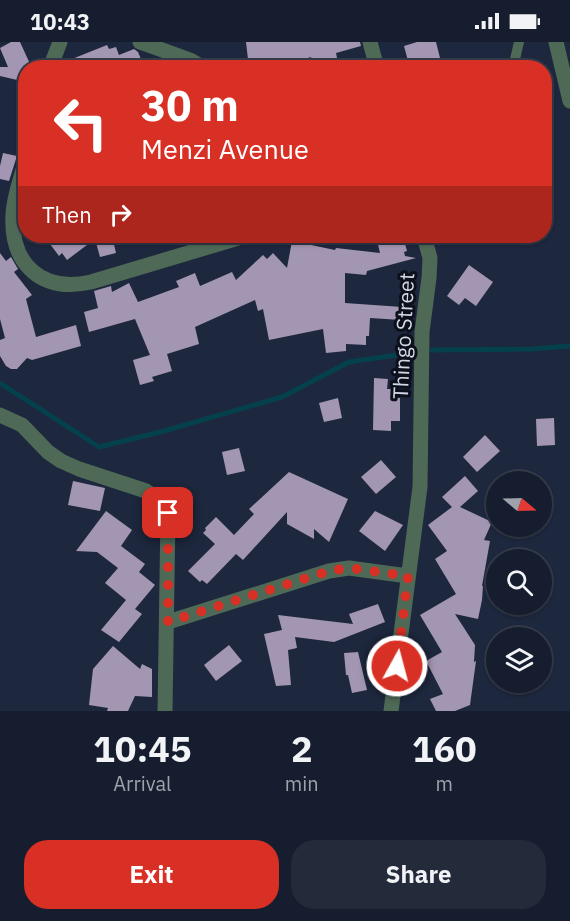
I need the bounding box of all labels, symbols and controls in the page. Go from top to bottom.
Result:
text: 10:43 [30,7,90,36]
text: 30 m [141,78,239,133]
icon: left [42,84,120,162]
text: Menzi Avenue [141,131,309,166]
icon: right [104,198,137,231]
text: Then [42,200,92,229]
street label: Thingo Street [386,272,420,400]
north arrow [486,471,552,537]
map controls [486,471,552,693]
pin [142,487,193,538]
icon: arrive [151,496,184,529]
button: search [486,549,552,615]
button: layers [486,627,552,693]
position arrow [365,634,429,698]
text: 10:45 [93,725,192,772]
text: 2 [291,725,313,772]
text: 160 [412,725,477,772]
text: Arrival [113,770,172,797]
text: min [285,770,319,797]
text: m [436,770,453,797]
button: Exit [24,840,279,909]
button: Share [291,840,546,909]

